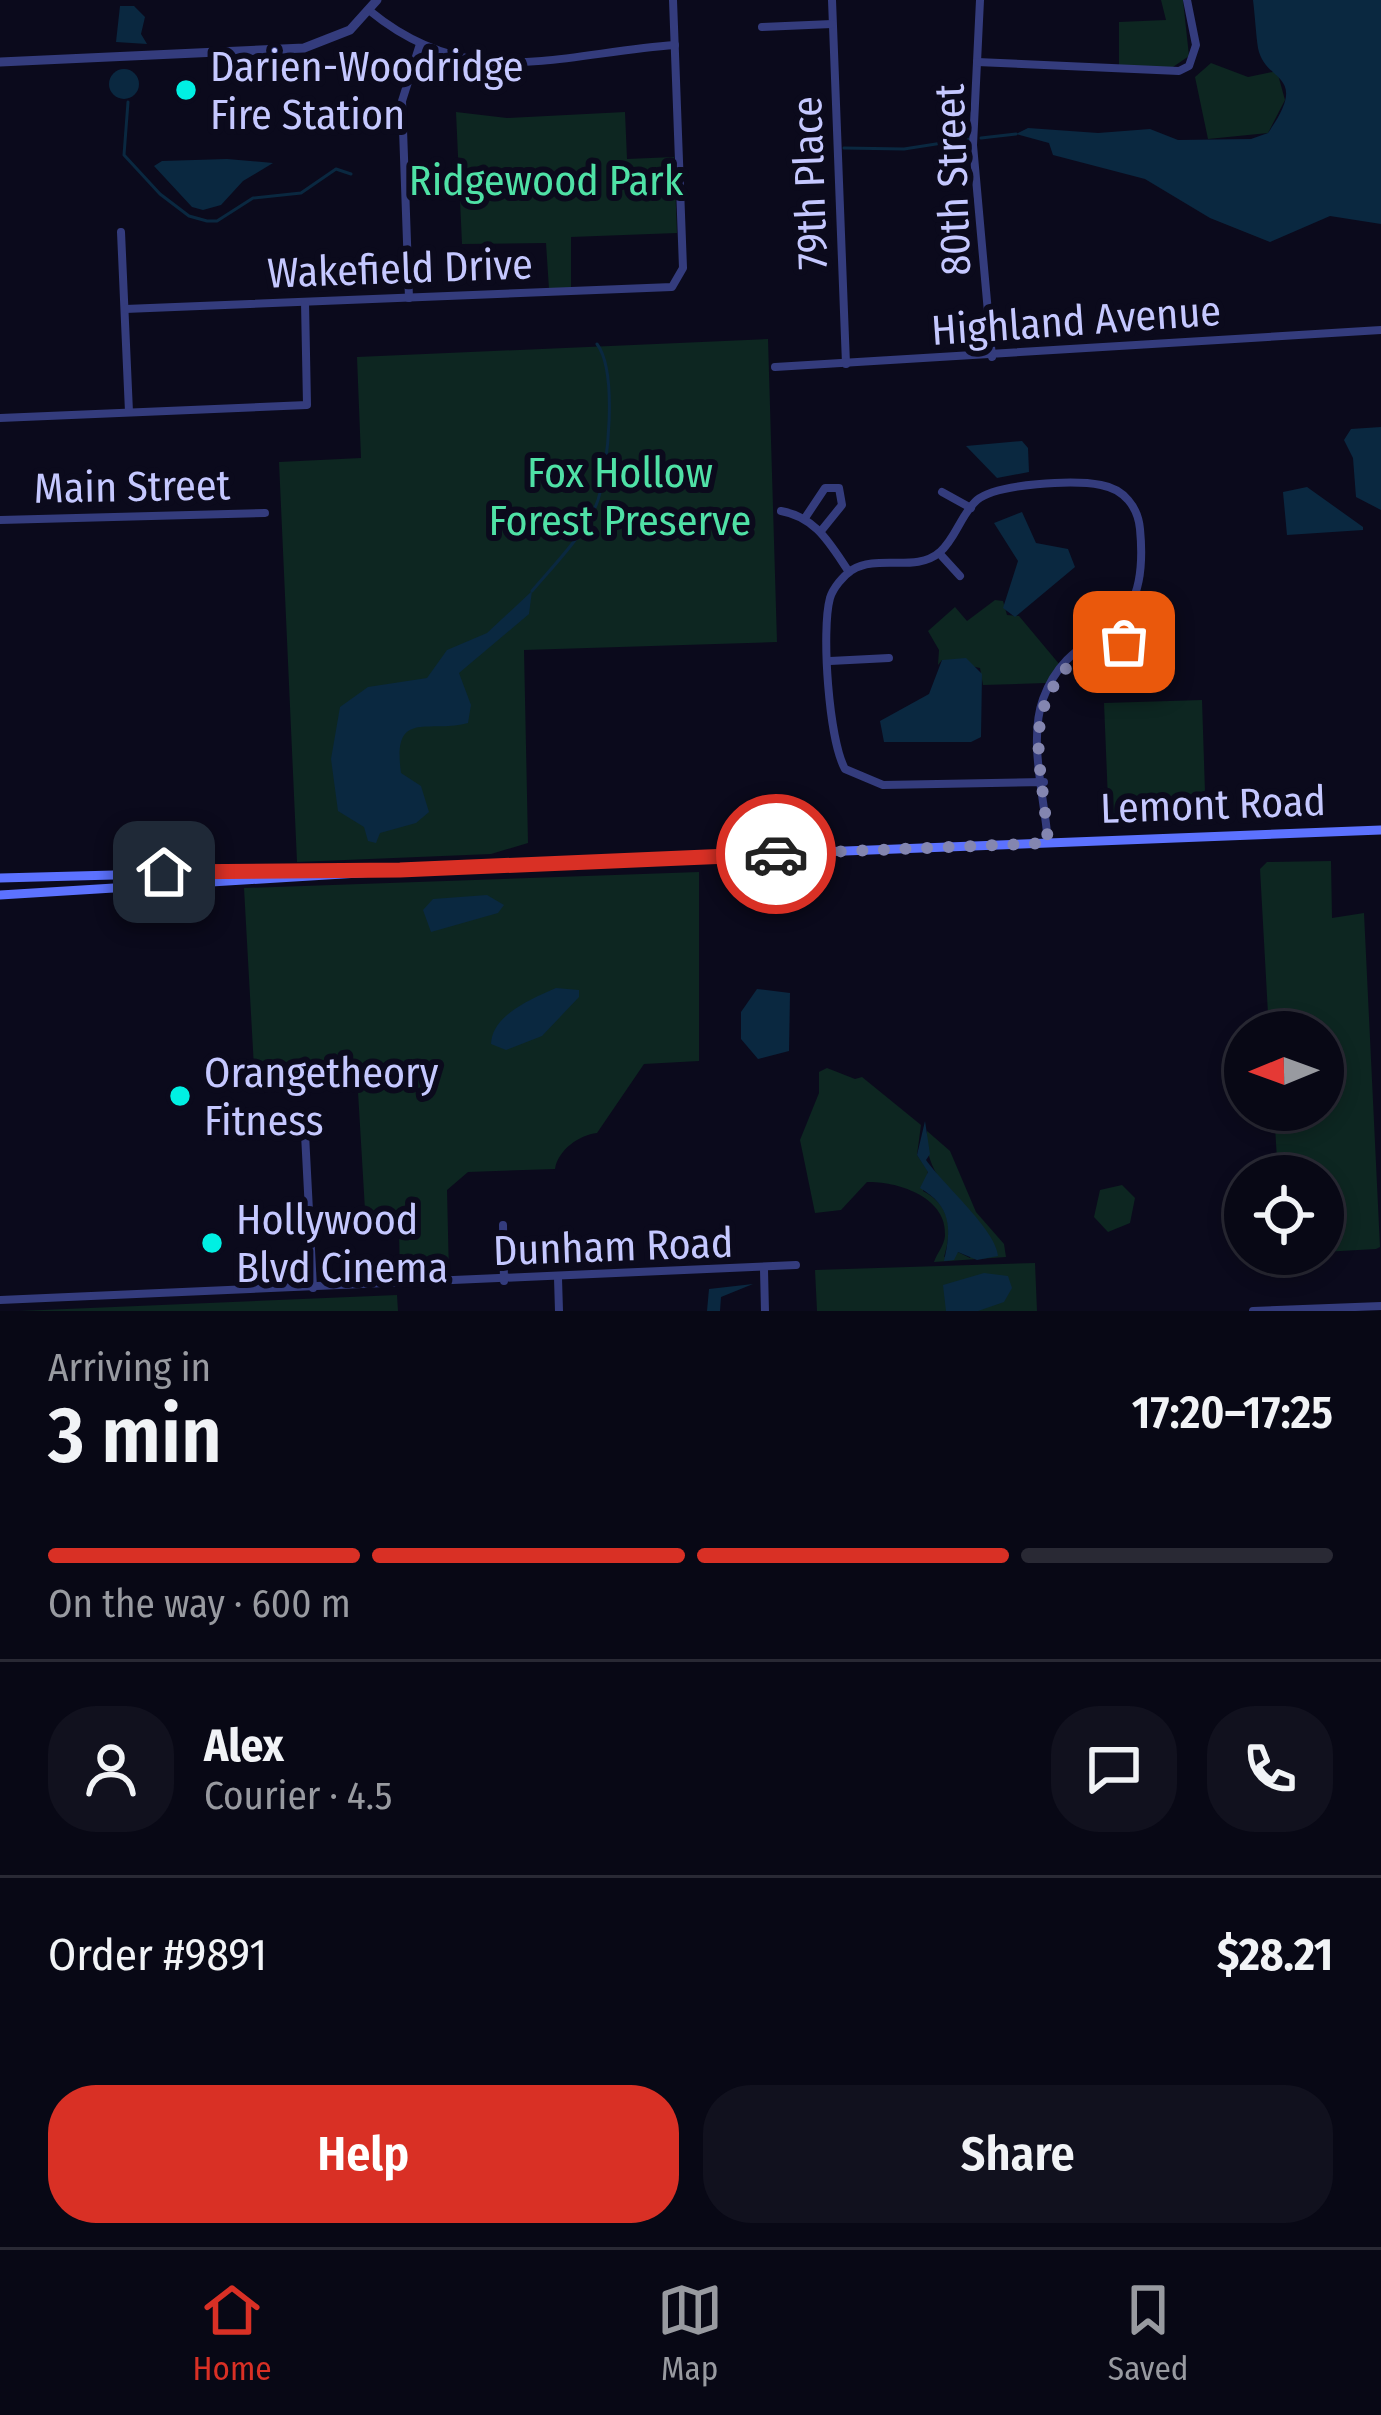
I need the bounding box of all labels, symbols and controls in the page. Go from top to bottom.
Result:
place label: Darien-Woodridge Fire Station [210,42,524,140]
marker: Darien-Woodridge Fire Station [173,77,199,103]
street label: 80th Street [925,83,981,277]
street label: 79th Place [782,95,838,271]
park label: Ridgewood Park [409,156,684,206]
street label: Wakefield Drive [266,239,534,299]
street label: Highland Avenue [930,286,1223,356]
park label: Fox Hollow Forest Preserve [489,448,751,546]
street label: Main Street [33,460,231,514]
pin [1073,591,1175,693]
icon: bag [1091,609,1157,675]
street label: Lemont Road [1099,776,1327,834]
courier [716,794,836,914]
pin [113,821,215,923]
icon: car [743,821,809,887]
icon: home [131,839,197,905]
north arrow [1224,1011,1344,1131]
map controls [1224,1011,1344,1275]
place label: Orangetheory Fitness [204,1048,439,1146]
marker: Orangetheory Fitness [167,1083,193,1109]
button: locate [1224,1155,1344,1275]
place label: Hollywood Blvd Cinema [236,1195,448,1293]
street label: Dunham Road [492,1218,734,1276]
marker: Hollywood Blvd Cinema [199,1230,225,1256]
text: Arriving in [48,1345,211,1391]
text: 17:20–17:25 [1132,1386,1333,1440]
text: 3 min [48,1389,222,1483]
text: On the way · 600 m [48,1581,351,1627]
button: person [48,1706,174,1832]
button: chat [1051,1706,1177,1832]
button: phone [1207,1706,1333,1832]
text: Alex [204,1719,284,1773]
text: Courier · 4.5 [204,1773,392,1819]
text: Order #9891 [48,1928,267,1982]
text: $28.21 [1217,1928,1333,1982]
button: Help [48,2085,679,2223]
button: Share [703,2085,1333,2223]
tab: Home [193,2277,272,2389]
tab: Map [657,2277,723,2389]
tab: Saved [1108,2277,1188,2389]

